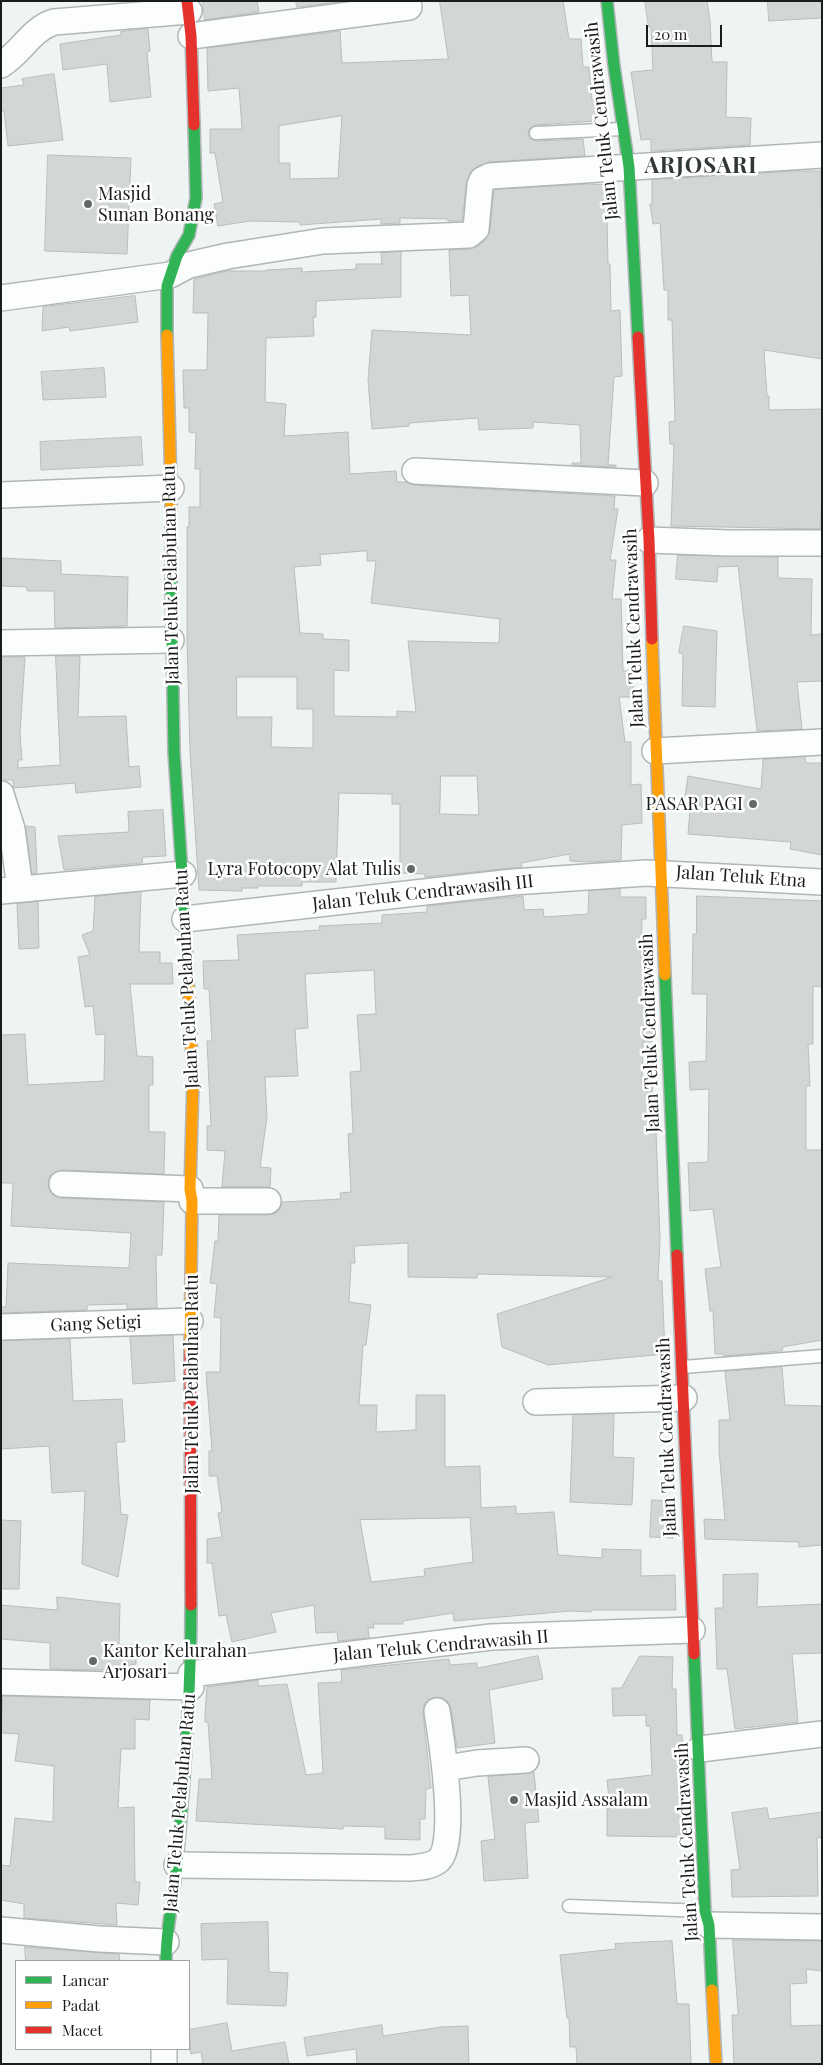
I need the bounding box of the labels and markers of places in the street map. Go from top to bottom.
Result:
place label: Masjid Sunan Bonang [98,183,214,225]
marker: Masjid Sunan Bonang [82,198,94,210]
place label: PASAR PAGI [645,793,743,815]
marker: PASAR PAGI [747,798,759,810]
place label: Lyra Fotocopy Alat Tulis [207,858,401,880]
marker: Lyra Fotocopy Alat Tulis [405,863,417,875]
place label: Kantor Kelurahan Arjosari [103,1640,247,1682]
marker: Kantor Kelurahan Arjosari [87,1655,99,1667]
place label: Masjid Assalam [524,1789,648,1811]
marker: Masjid Assalam [508,1794,520,1806]

